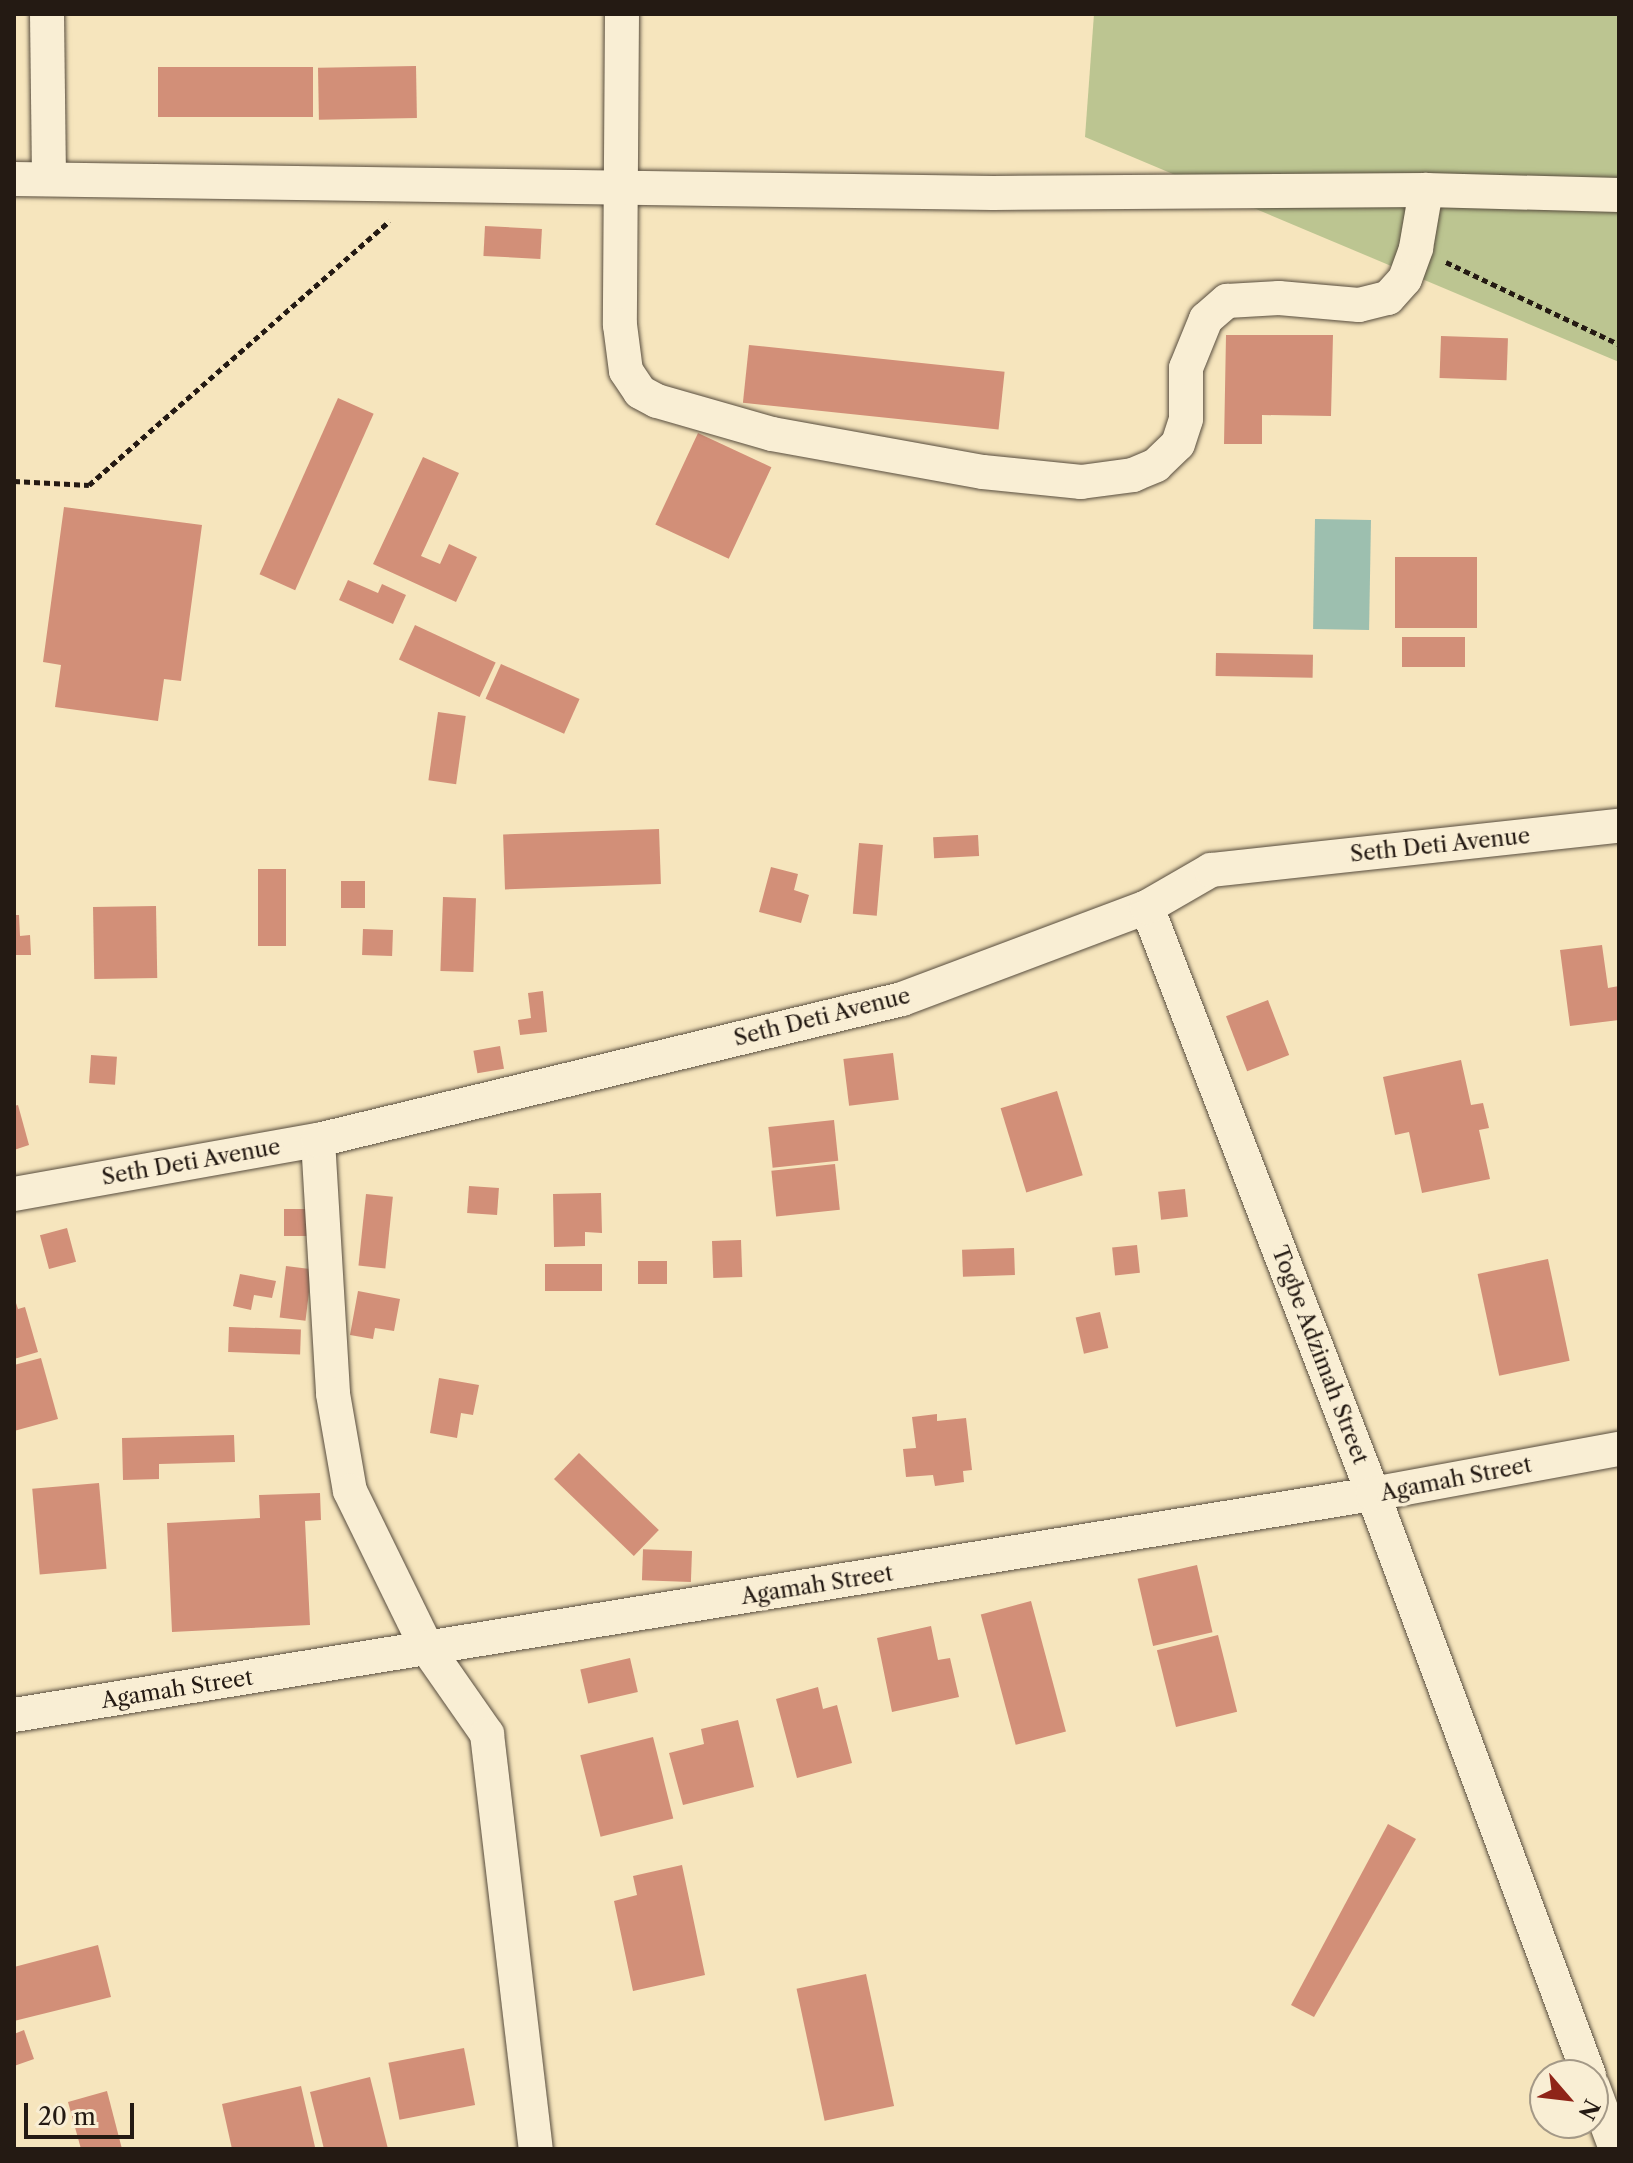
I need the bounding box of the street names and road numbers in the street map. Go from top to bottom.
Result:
street label: Seth Deti Avenue [1348,822,1532,868]
street label: Seth Deti Avenue [731,982,913,1052]
street label: Seth Deti Avenue [99,1133,283,1191]
street label: Togbe Adzimah Street [1266,1242,1374,1468]
street label: Agamah Street [1378,1451,1534,1507]
street label: Agamah Street [739,1560,895,1610]
street label: Agamah Street [99,1664,255,1714]

